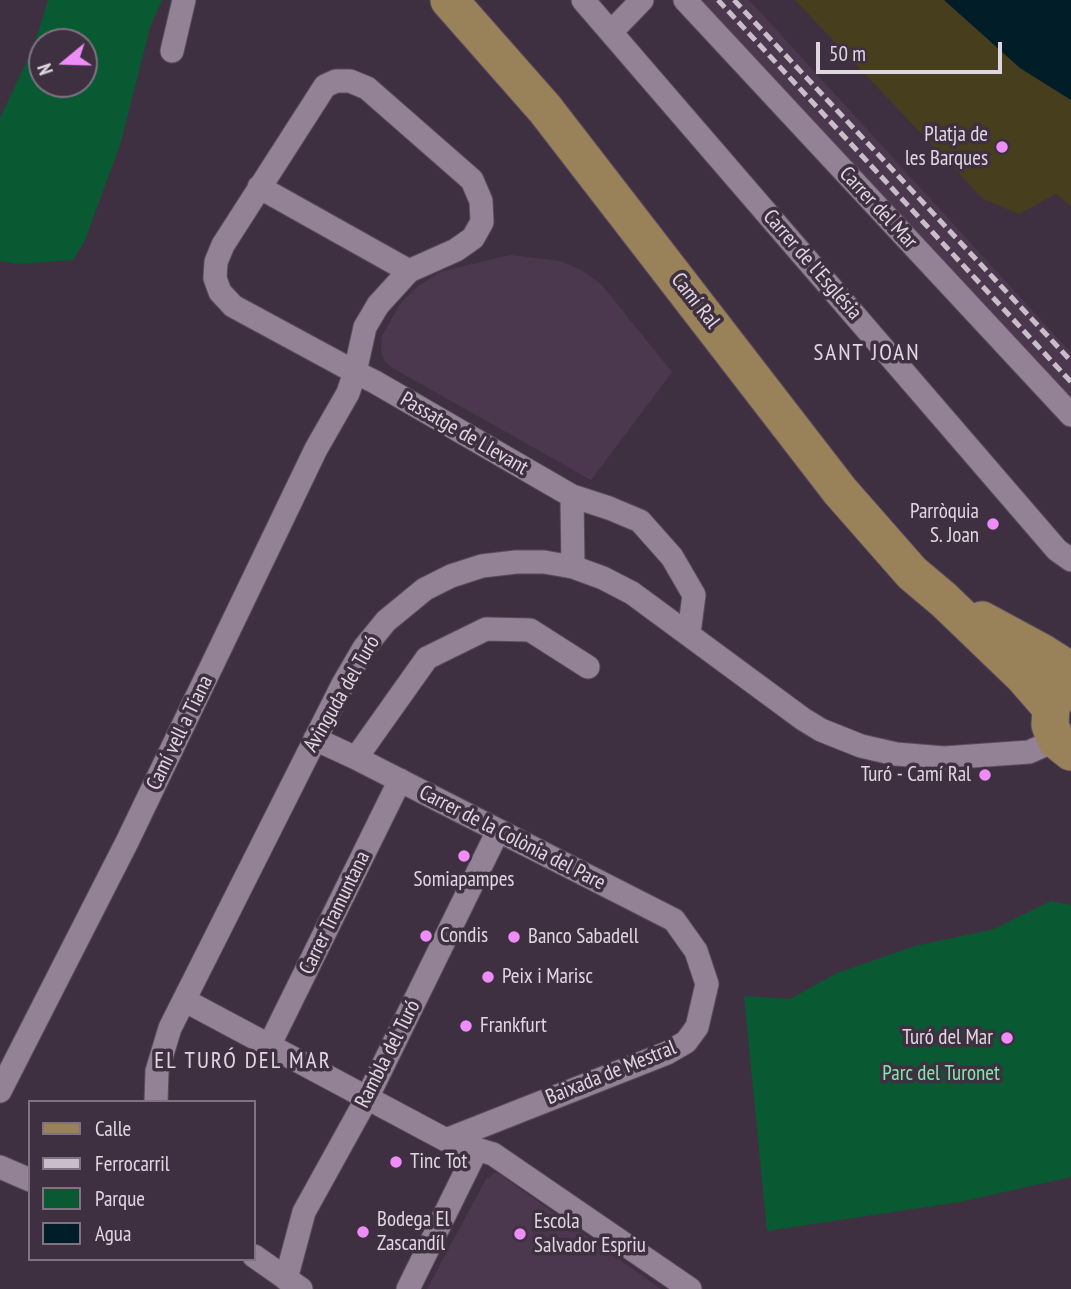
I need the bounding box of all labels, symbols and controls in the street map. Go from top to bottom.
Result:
north arrow [28,28,98,98]
scale bar [819,28,1004,72]
text: 50 m [829,40,866,67]
text: N [32,60,58,78]
place label: Platja de les Barques [905,122,988,172]
marker: Platja de les Barques [994,139,1010,155]
street label: Carrer del Mar [834,162,922,254]
street label: Carrer de l'Església [757,205,867,325]
street label: Camí Ral [665,268,725,334]
district label: SANT JOAN [815,339,919,367]
street label: Passatge de Llevant [396,387,532,481]
place label: Parròquia S. Joan [910,499,979,549]
marker: Parròquia S. Joan [985,516,1001,532]
street label: Avinguda del Turó [299,631,385,757]
street label: Camí vell a Tiana [141,672,219,794]
place label: Turó - Camí Ral [861,762,971,788]
marker: Turó - Camí Ral [977,767,993,783]
street label: Carrer de la Colònia del Pare [415,780,609,896]
street label: Carrer Tramuntana [294,847,376,979]
marker: Somiapampes [456,848,472,864]
place label: Somiapampes [414,867,514,893]
place label: Condis [440,923,488,949]
place label: Banco Sabadell [528,924,639,950]
marker: Condis [418,928,434,944]
marker: Banco Sabadell [506,929,522,945]
place label: Peix i Marisc [502,964,593,990]
marker: Peix i Marisc [480,969,496,985]
street label: Rambla del Turó [350,996,426,1112]
place label: Frankfurt [480,1013,547,1039]
marker: Frankfurt [458,1018,474,1034]
place label: Turó del Mar [902,1025,993,1051]
marker: Turó del Mar [999,1030,1015,1046]
street label: Baixada de Mestral [542,1035,680,1111]
district label: EL TURÓ DEL MAR [156,1047,330,1075]
park label: Parc del Turonet [882,1061,1000,1087]
legend [28,1100,256,1261]
text: Calle [95,1115,131,1142]
place label: Tinc Tot [410,1149,467,1175]
text: Ferrocarril [95,1150,170,1177]
marker: Tinc Tot [388,1154,404,1170]
text: Parque [95,1185,145,1212]
place label: Bodega El Zascandíl [377,1207,449,1257]
place label: Escola Salvador Espriu [534,1209,646,1259]
text: Agua [95,1220,131,1247]
marker: Bodega El Zascandíl [355,1224,371,1240]
marker: Escola Salvador Espriu [512,1226,528,1242]

